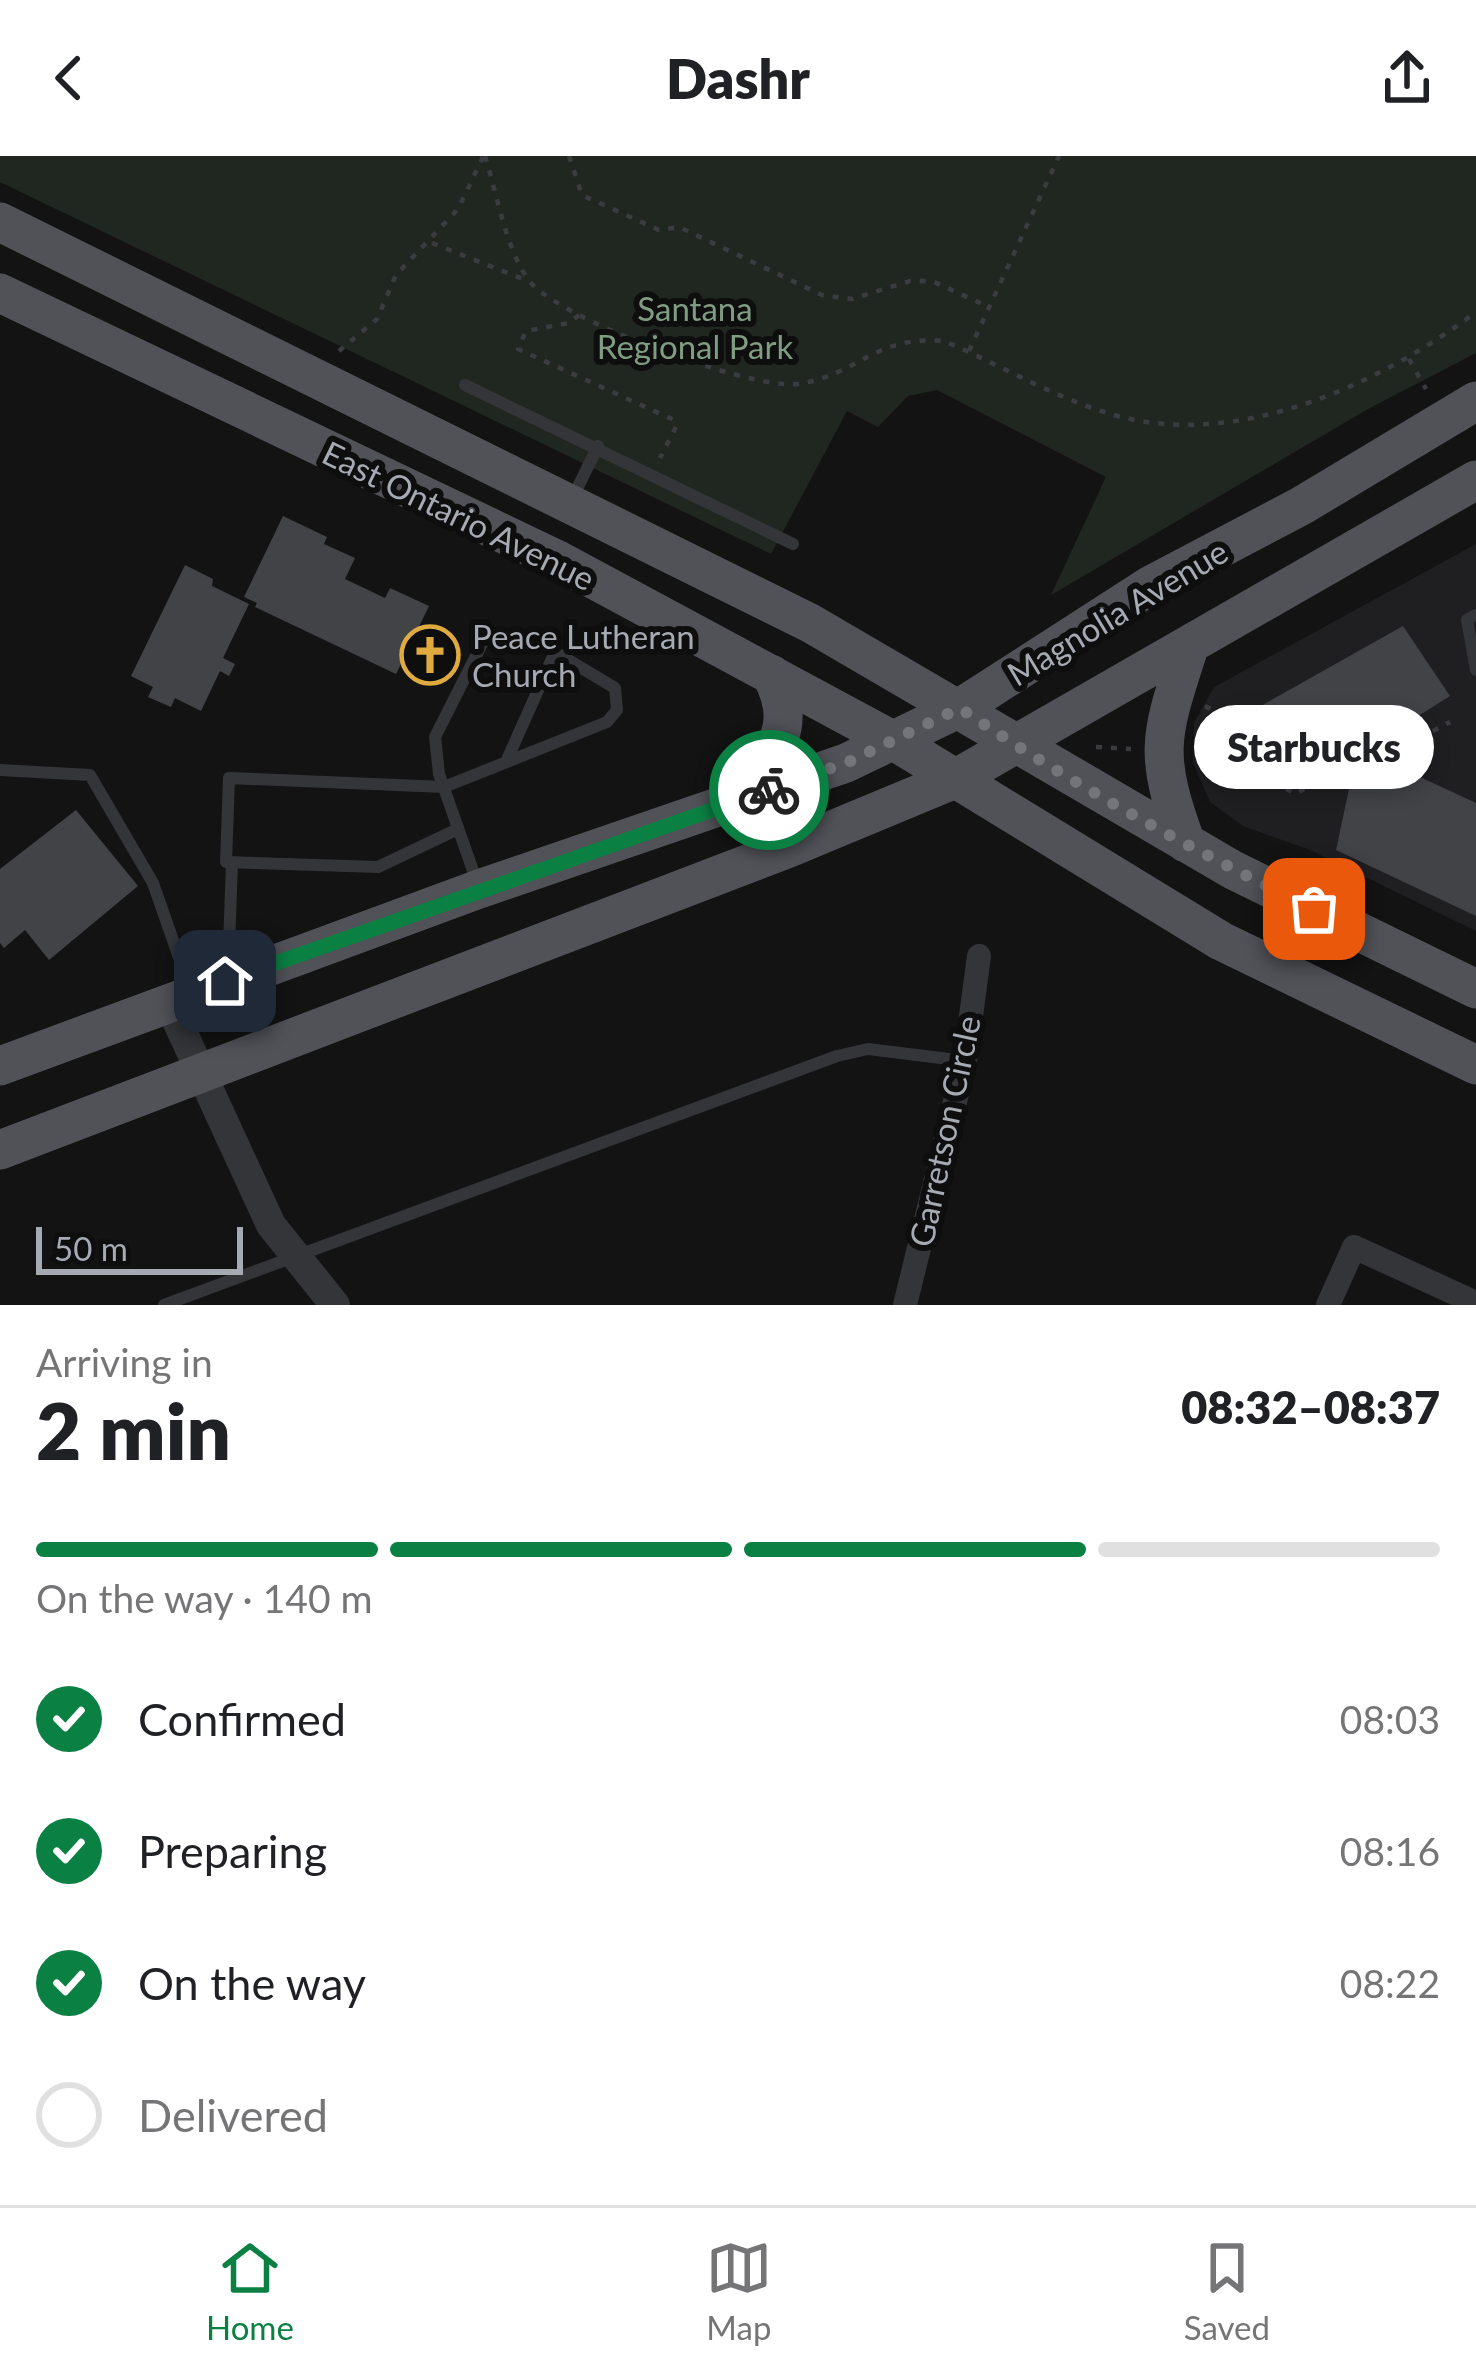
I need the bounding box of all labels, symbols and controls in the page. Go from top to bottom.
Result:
icon: back [36,45,102,111]
icon: share [1374,45,1440,111]
text: Dashr [666,46,810,111]
park label: Santana Regional Park [597,288,793,366]
street label: East Ontario Avenue [317,432,601,598]
street label: Magnolia Avenue [1000,531,1234,693]
place label: Peace Lutheran Church [472,616,695,694]
church icon: Peace Lutheran Church [399,624,461,686]
callout: Starbucks [1194,705,1434,789]
text: Starbucks [1227,724,1401,770]
courier [709,730,829,850]
icon: bike [736,757,802,823]
pin [1263,858,1365,960]
icon: bag [1281,876,1347,942]
pin [174,930,276,1032]
icon: home [192,948,258,1014]
street label: Garretson Circle [900,1012,988,1250]
scale bar [36,1221,243,1274]
text: 50 m [54,1228,128,1268]
text: Arriving in [36,1339,213,1385]
text: 08:32–08:37 [1181,1380,1440,1434]
text: 2 min [36,1383,231,1477]
text: On the way · 140 m [36,1575,373,1621]
icon: check [36,1686,102,1752]
text: Confirmed [138,1692,346,1746]
text: 08:03 [1340,1696,1440,1742]
icon: check [36,1818,102,1884]
text: Preparing [138,1824,327,1878]
text: 08:16 [1340,1828,1440,1874]
icon: check [36,1950,102,2016]
text: On the way [138,1956,366,2010]
text: 08:22 [1340,1960,1440,2006]
text: Delivered [138,2088,328,2142]
tab: Home [206,2235,294,2347]
tab: Map [706,2235,772,2347]
tab: Saved [1184,2235,1270,2347]

